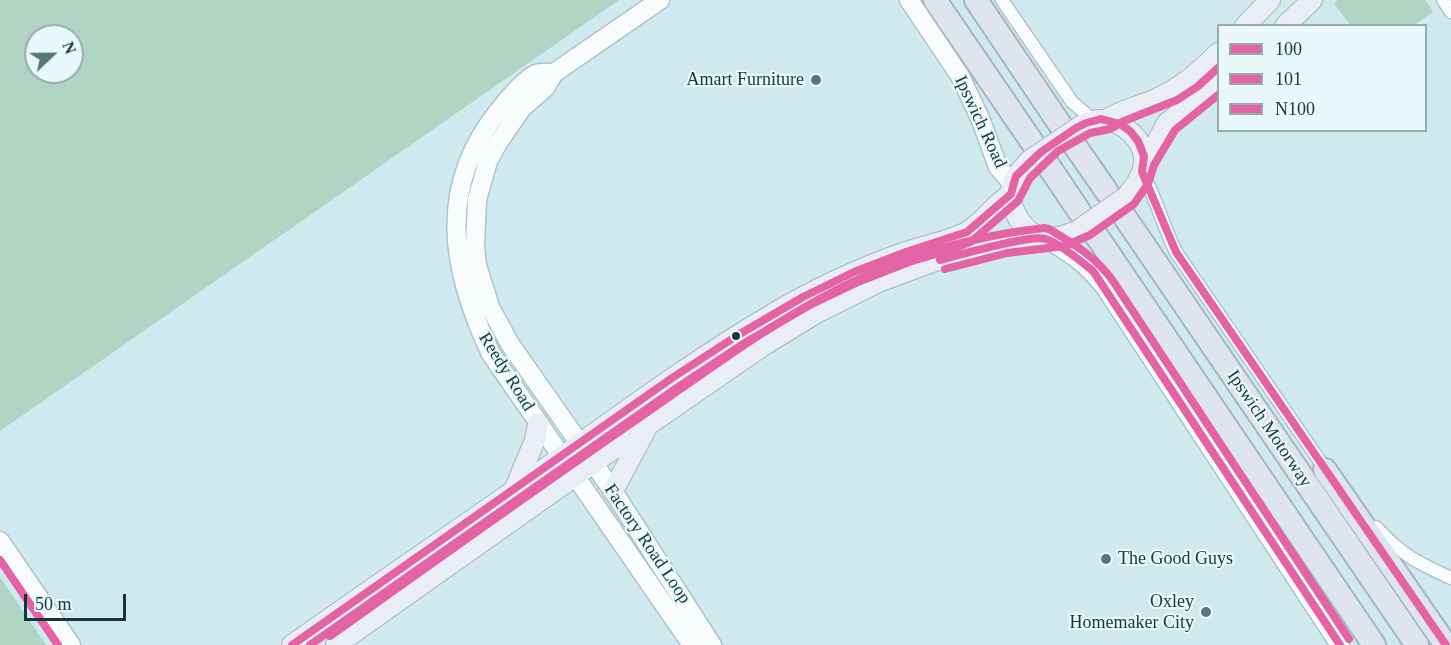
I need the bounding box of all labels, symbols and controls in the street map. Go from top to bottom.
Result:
north arrow [24,24,84,84]
legend [1217,24,1427,132]
text: N [59,39,79,56]
text: 100 [1275,39,1302,59]
place label: Amart Furniture [687,69,804,91]
text: 101 [1275,69,1302,89]
street label: Ipswich Road [949,72,1011,172]
marker: Amart Furniture [809,73,823,87]
text: N100 [1275,99,1315,119]
street label: Reedy Road [473,329,539,415]
unlabelled marker [730,330,742,342]
street label: Ipswich Motorway [1222,366,1316,492]
street label: Factory Road Loop [599,480,695,608]
place label: The Good Guys [1118,548,1233,570]
marker: The Good Guys [1099,552,1113,566]
scale bar [27,582,129,620]
place label: Oxley Homemaker City [1070,591,1194,634]
text: 50 m [35,594,72,614]
marker: Oxley Homemaker City [1199,605,1213,619]

